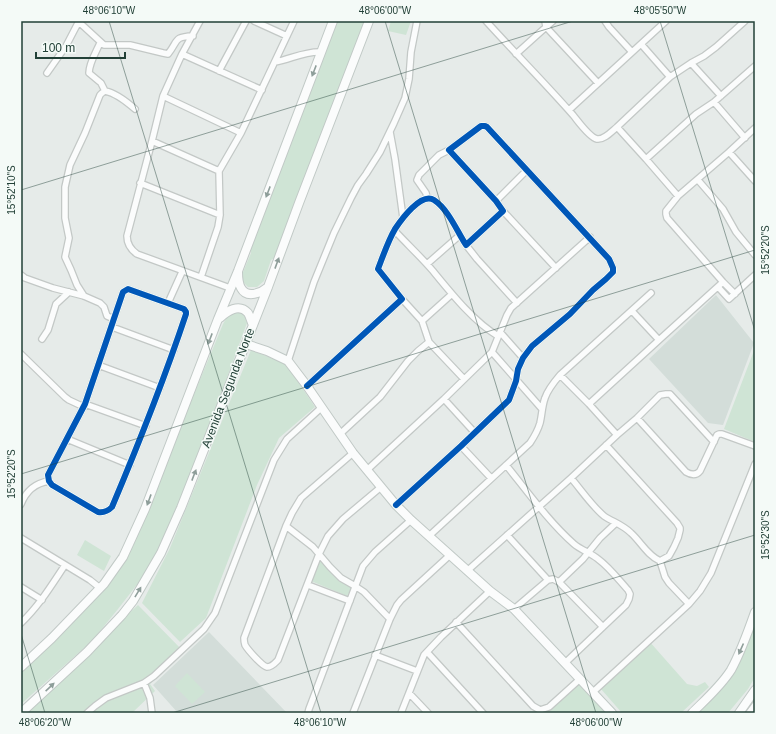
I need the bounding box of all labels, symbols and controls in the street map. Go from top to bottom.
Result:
text: 48°06'10"W [83,5,136,16]
text: 48°06'00"W [359,5,412,16]
text: 48°05'50"W [634,5,687,16]
scale bar [36,34,125,60]
text: 100 m [42,41,75,55]
one-way arrow [311,65,317,77]
text: 15°52'10"S [6,165,17,215]
one-way arrow [264,186,270,198]
text: 15°52'20"S [760,225,771,275]
one-way arrow [274,256,280,268]
street label: Avenida Segunda Norte [199,326,257,450]
one-way arrow [207,334,213,346]
text: 15°52'20"S [6,449,17,499]
one-way arrow [192,469,198,481]
one-way arrow [145,494,151,506]
text: 15°52'30"S [760,510,771,560]
one-way arrow [135,586,142,598]
one-way arrow [738,643,744,654]
one-way arrow [45,682,55,691]
text: 48°06'20"W [19,717,72,728]
text: 48°06'10"W [294,717,347,728]
text: 48°06'00"W [570,717,623,728]

